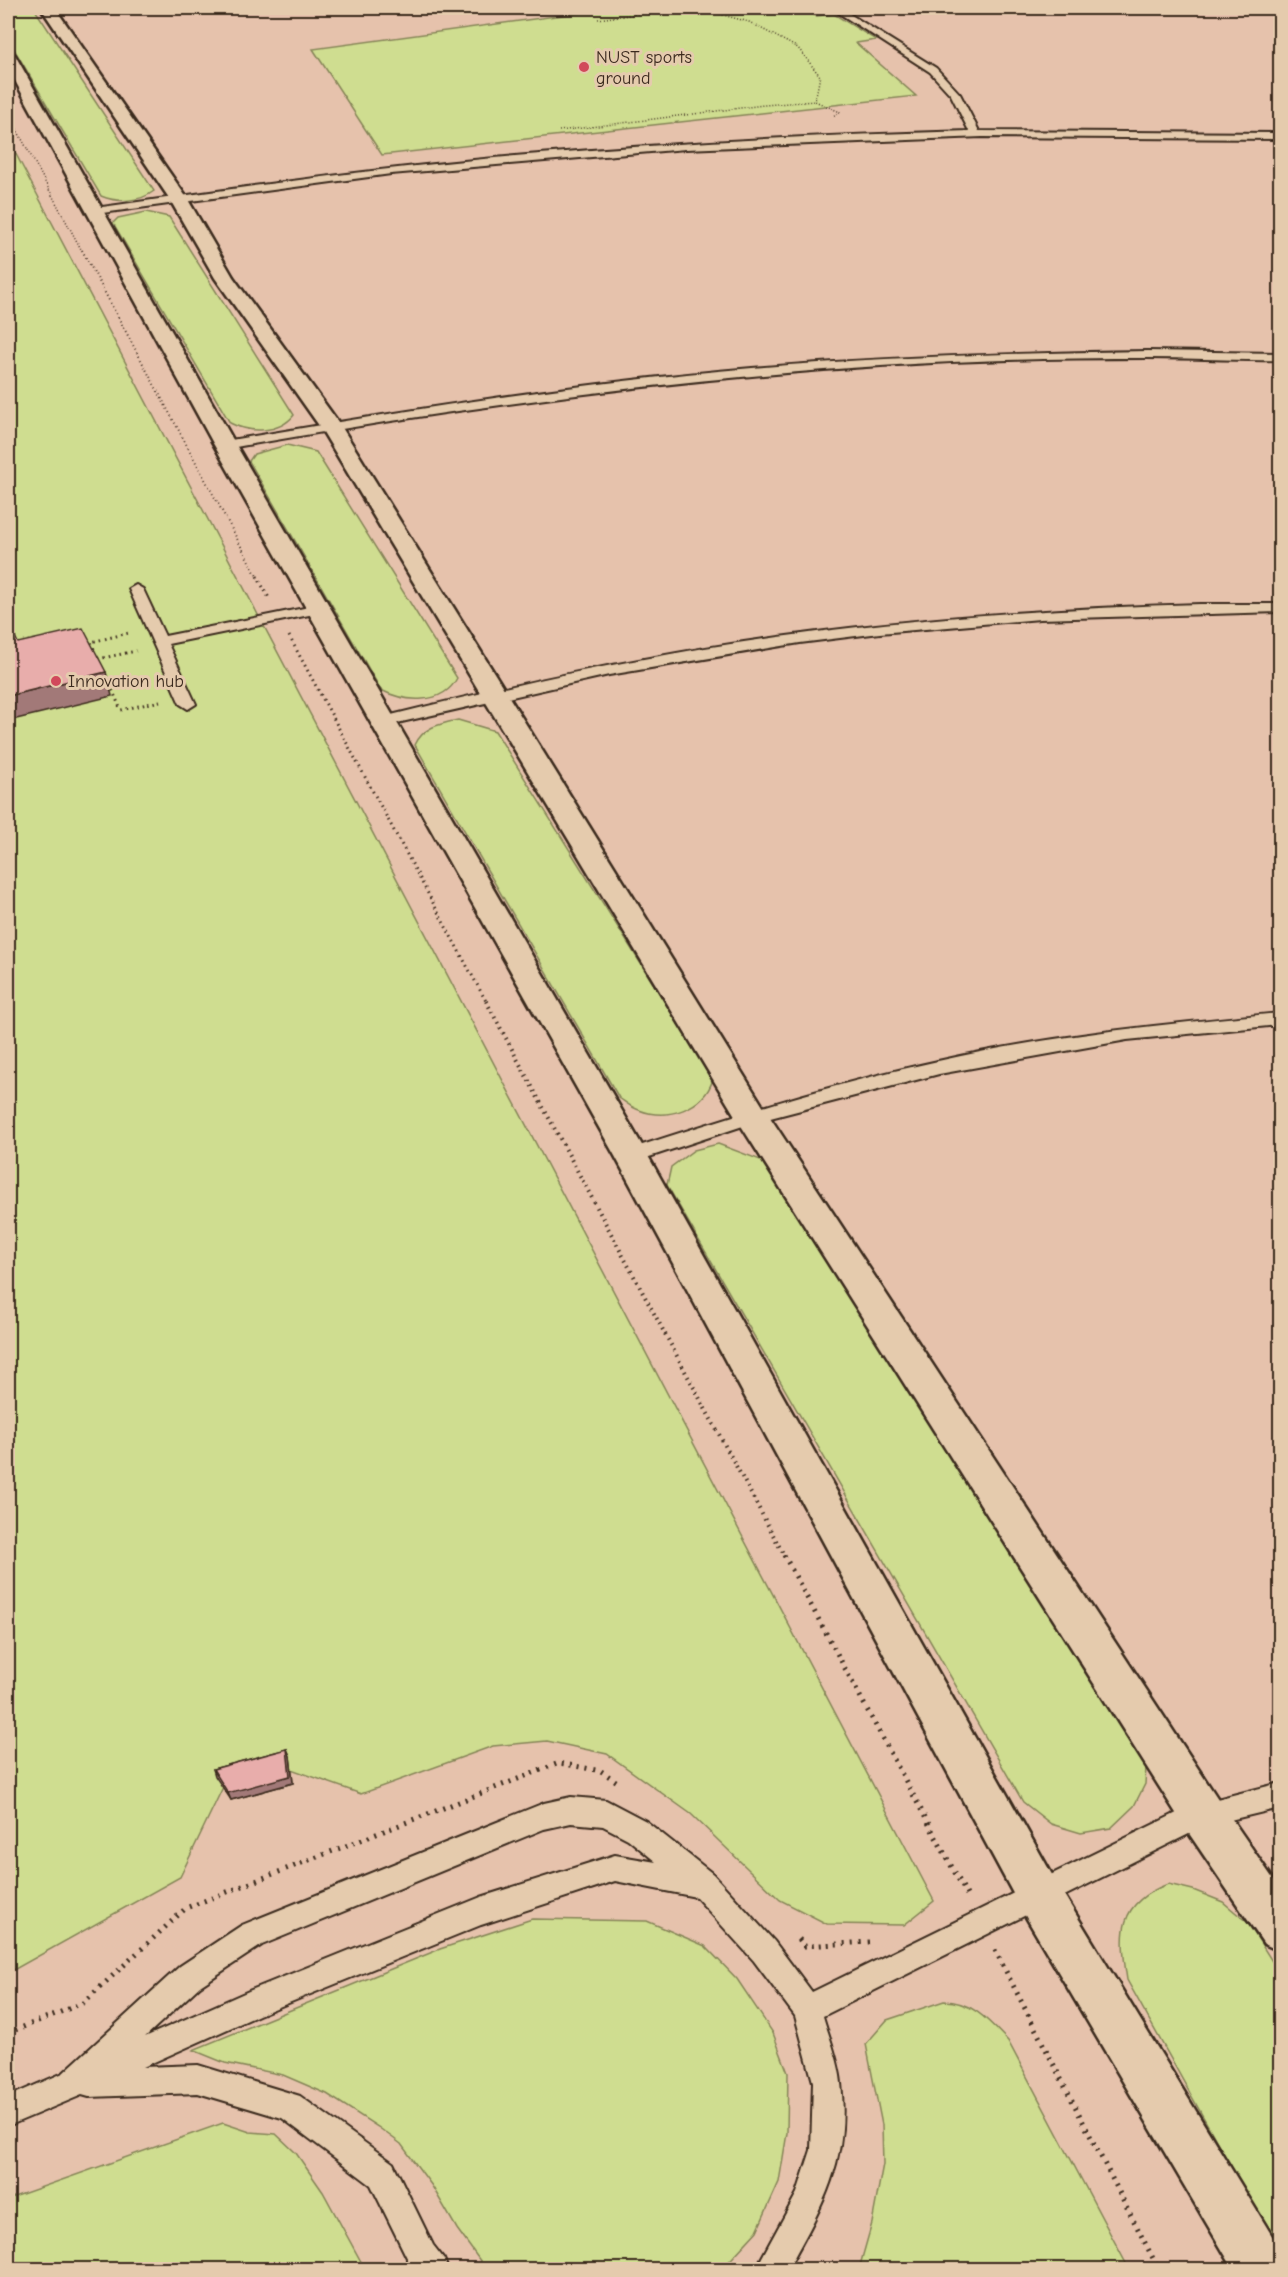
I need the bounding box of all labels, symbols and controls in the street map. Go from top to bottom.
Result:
place label: NUST sports ground [596,47,692,89]
marker: NUST sports ground [577,60,591,74]
place label: Innovation hub [68,671,184,692]
marker: Innovation hub [49,674,63,688]

